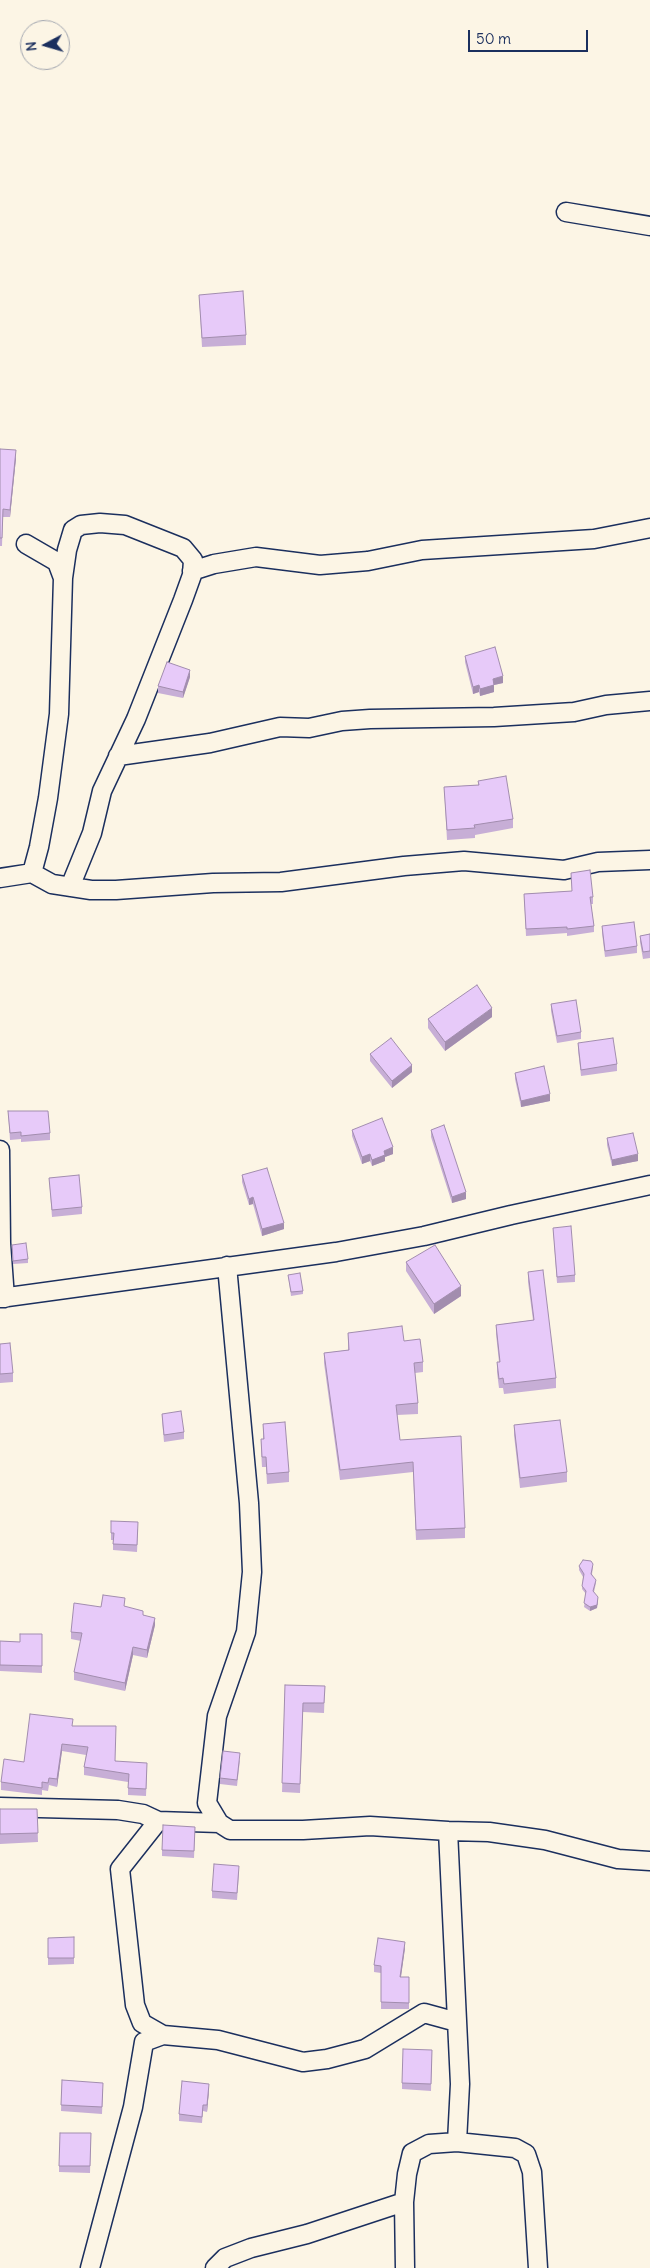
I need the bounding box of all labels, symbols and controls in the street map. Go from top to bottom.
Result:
north arrow [20,20,70,70]
scale bar [470,20,590,52]
text: 50 m [476,29,511,48]
text: N [22,41,41,52]

